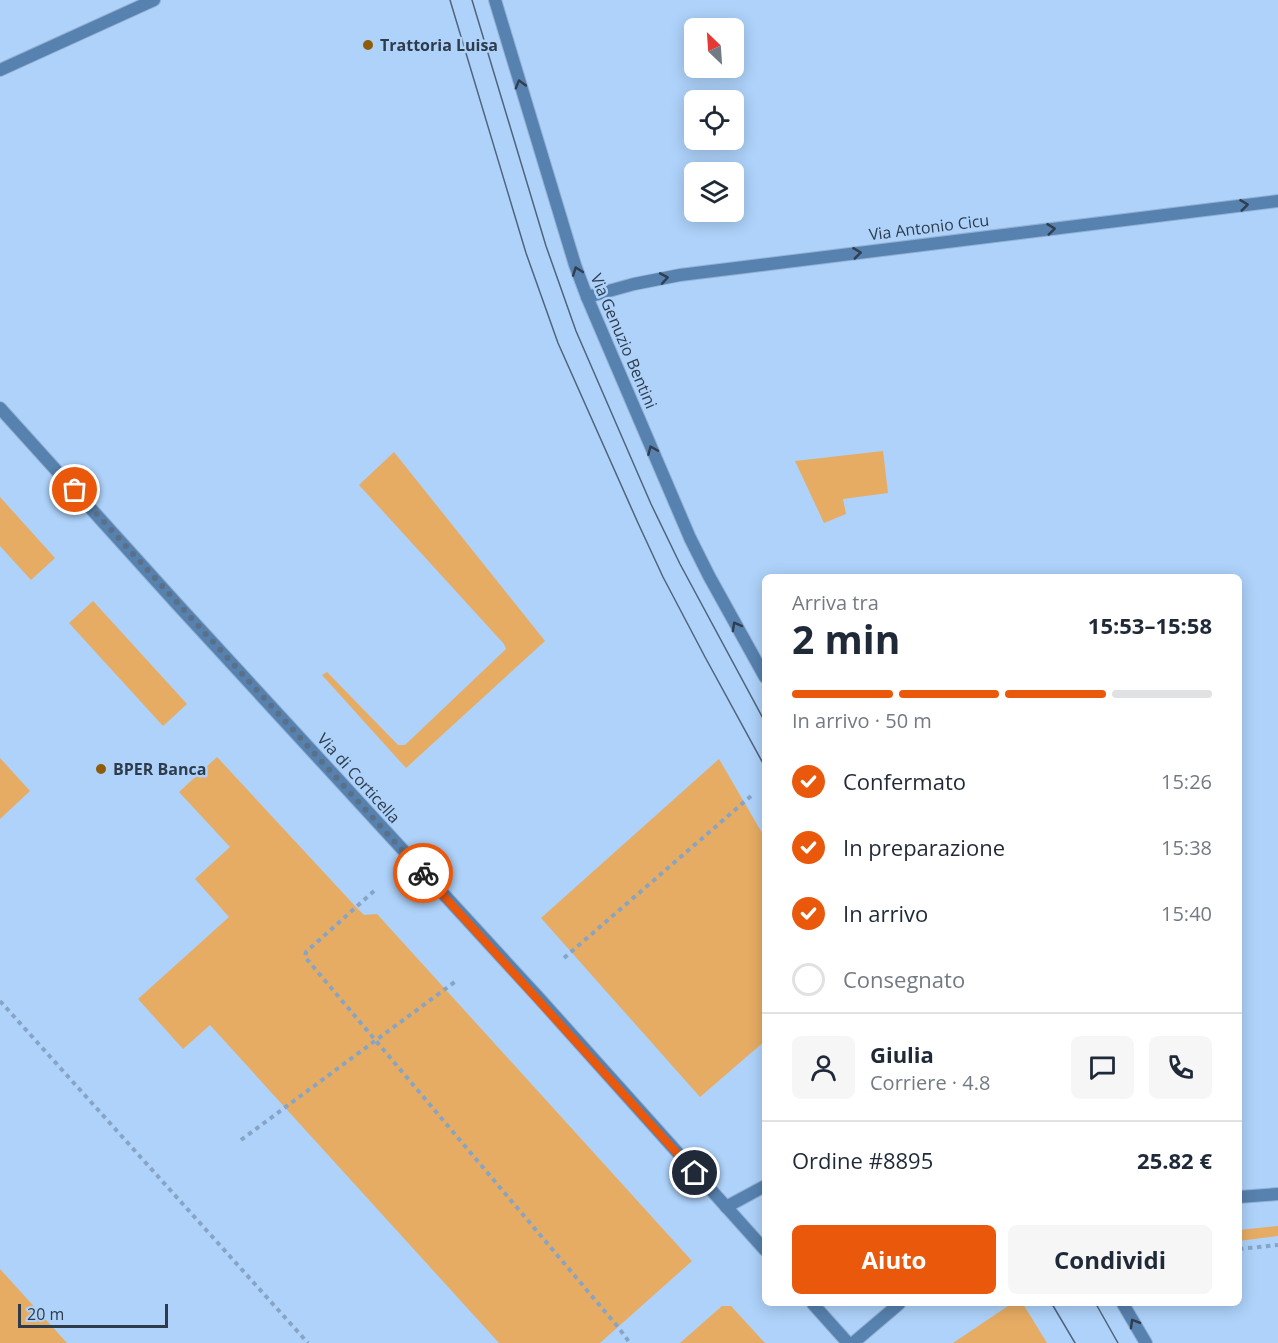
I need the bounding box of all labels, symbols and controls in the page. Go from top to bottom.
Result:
north arrow [684,18,744,78]
map controls [684,18,744,222]
place label: Trattoria Luisa [380,34,498,56]
marker: Trattoria Luisa [361,38,375,52]
one-way arrow [515,79,527,90]
button: locate [684,90,744,150]
button: layers [684,162,744,222]
one-way arrow [1240,199,1249,212]
street label: Via Antonio Cicu [868,209,990,245]
one-way arrow [1046,223,1055,236]
one-way arrow [853,247,862,260]
one-way arrow [571,266,584,276]
street label: Via Genuzio Bentini [586,270,662,412]
one-way arrow [659,272,669,285]
one-way arrow [647,446,659,457]
pin [49,464,100,515]
icon: bag [58,473,91,506]
text: Arriva tra [792,589,879,616]
text: 15:53–15:58 [1088,610,1212,640]
text: 2 min [792,612,900,665]
one-way arrow [732,622,743,632]
text: In arrivo · 50 m [792,707,932,734]
street label: Via di Corticella [313,728,405,828]
place label: BPER Banca [113,758,206,780]
marker: BPER Banca [94,762,108,776]
icon: check [792,765,825,798]
text: Confermato [843,766,966,796]
text: 15:26 [1161,768,1212,795]
icon: check [792,831,825,864]
text: In preparazione [843,832,1005,862]
text: 15:38 [1161,834,1212,861]
courier [393,843,453,903]
icon: bike [407,857,440,890]
icon: check [792,897,825,930]
text: In arrivo [843,898,928,928]
text: 15:40 [1161,900,1212,927]
text: Consegnato [843,964,965,994]
button: person [792,1036,855,1099]
button: chat [1071,1036,1134,1099]
button: phone [1149,1036,1212,1099]
text: Giulia [870,1039,934,1069]
text: Corriere · 4.8 [870,1069,990,1096]
text: Ordine #8895 [792,1145,933,1175]
text: 25.82 € [1137,1145,1212,1175]
pin [669,1147,720,1198]
icon: home [678,1156,711,1189]
button: Aiuto [792,1225,996,1294]
button: Condividi [1008,1225,1212,1294]
scale bar [18,1301,168,1328]
text: 20 m [27,1303,64,1325]
one-way arrow [1130,1319,1142,1329]

